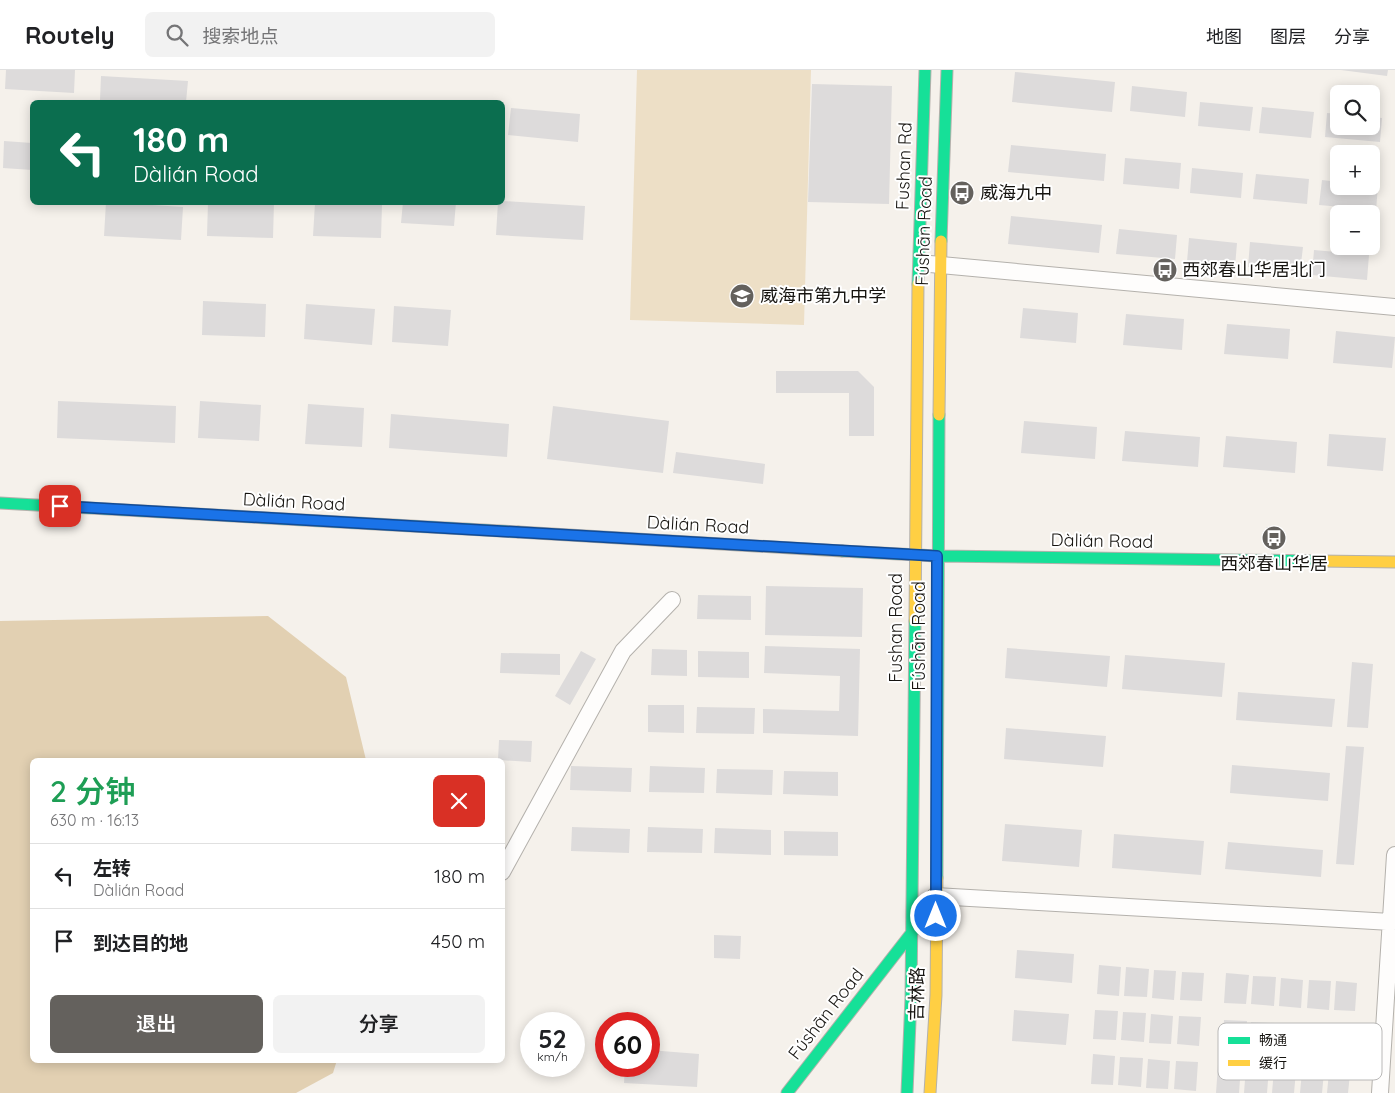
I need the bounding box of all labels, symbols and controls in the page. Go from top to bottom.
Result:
search box [145,12,495,57]
text: Routely [25,20,115,50]
icon: search [163,21,191,49]
text: 搜索地点 [203,24,279,48]
text: 地图 [1206,25,1242,48]
text: 图层 [1270,25,1306,48]
text: 分享 [1334,25,1370,48]
map controls [1330,85,1380,255]
button: search [1330,85,1380,135]
text: 180 m [133,117,229,161]
icon: left [50,120,115,185]
street label: Fushan Rd [890,122,917,210]
button: + [1330,145,1380,195]
text: Dàlián Road [133,160,259,188]
street label: Fúshān Road [910,176,937,286]
bus stop icon: 威海九中 [949,180,975,206]
place label: 威海九中 [980,181,1052,204]
button: − [1330,205,1380,255]
bus stop icon: 西郊春山华居北门 [1152,257,1178,283]
place label: 西郊春山华居北门 [1182,258,1326,281]
school or university icon: 威海市第九中学 [729,283,755,309]
place label: 威海市第九中学 [760,284,886,307]
pin [39,485,81,527]
street label: Dàlián Road [242,487,346,516]
icon: arrive [46,492,74,520]
street label: Dàlián Road [646,510,750,539]
bus stop icon: 西郊春山华居 [1261,525,1287,551]
street label: Dàlián Road [1050,528,1154,553]
place label: 西郊春山华居 [1220,552,1328,575]
street label: Fushan Road [884,573,907,683]
street label: Fúshān Road [907,581,930,691]
text: 2 分钟 [50,772,135,810]
button: close [433,775,485,827]
text: 630 m · 16:13 [50,810,139,830]
text: 左转 [93,856,131,880]
icon: left [50,862,78,890]
text: 180 m [434,864,485,888]
text: Dàlián Road [93,880,184,900]
position arrow [909,889,961,941]
icon: arrive [50,927,78,955]
text: 450 m [431,929,485,953]
text: 到达目的地 [93,931,188,955]
street label: Fúshān Road [783,963,868,1064]
street label: 吉林路 [905,967,928,1021]
button: 退出 [50,995,263,1053]
button: 分享 [273,995,485,1053]
speed limit sign: 60 [595,1012,660,1077]
text: 52 [538,1023,567,1054]
legend [1218,1023,1382,1080]
text: 畅通 [1259,1031,1287,1049]
text: km/h [537,1049,568,1064]
text: 缓行 [1259,1054,1287,1072]

